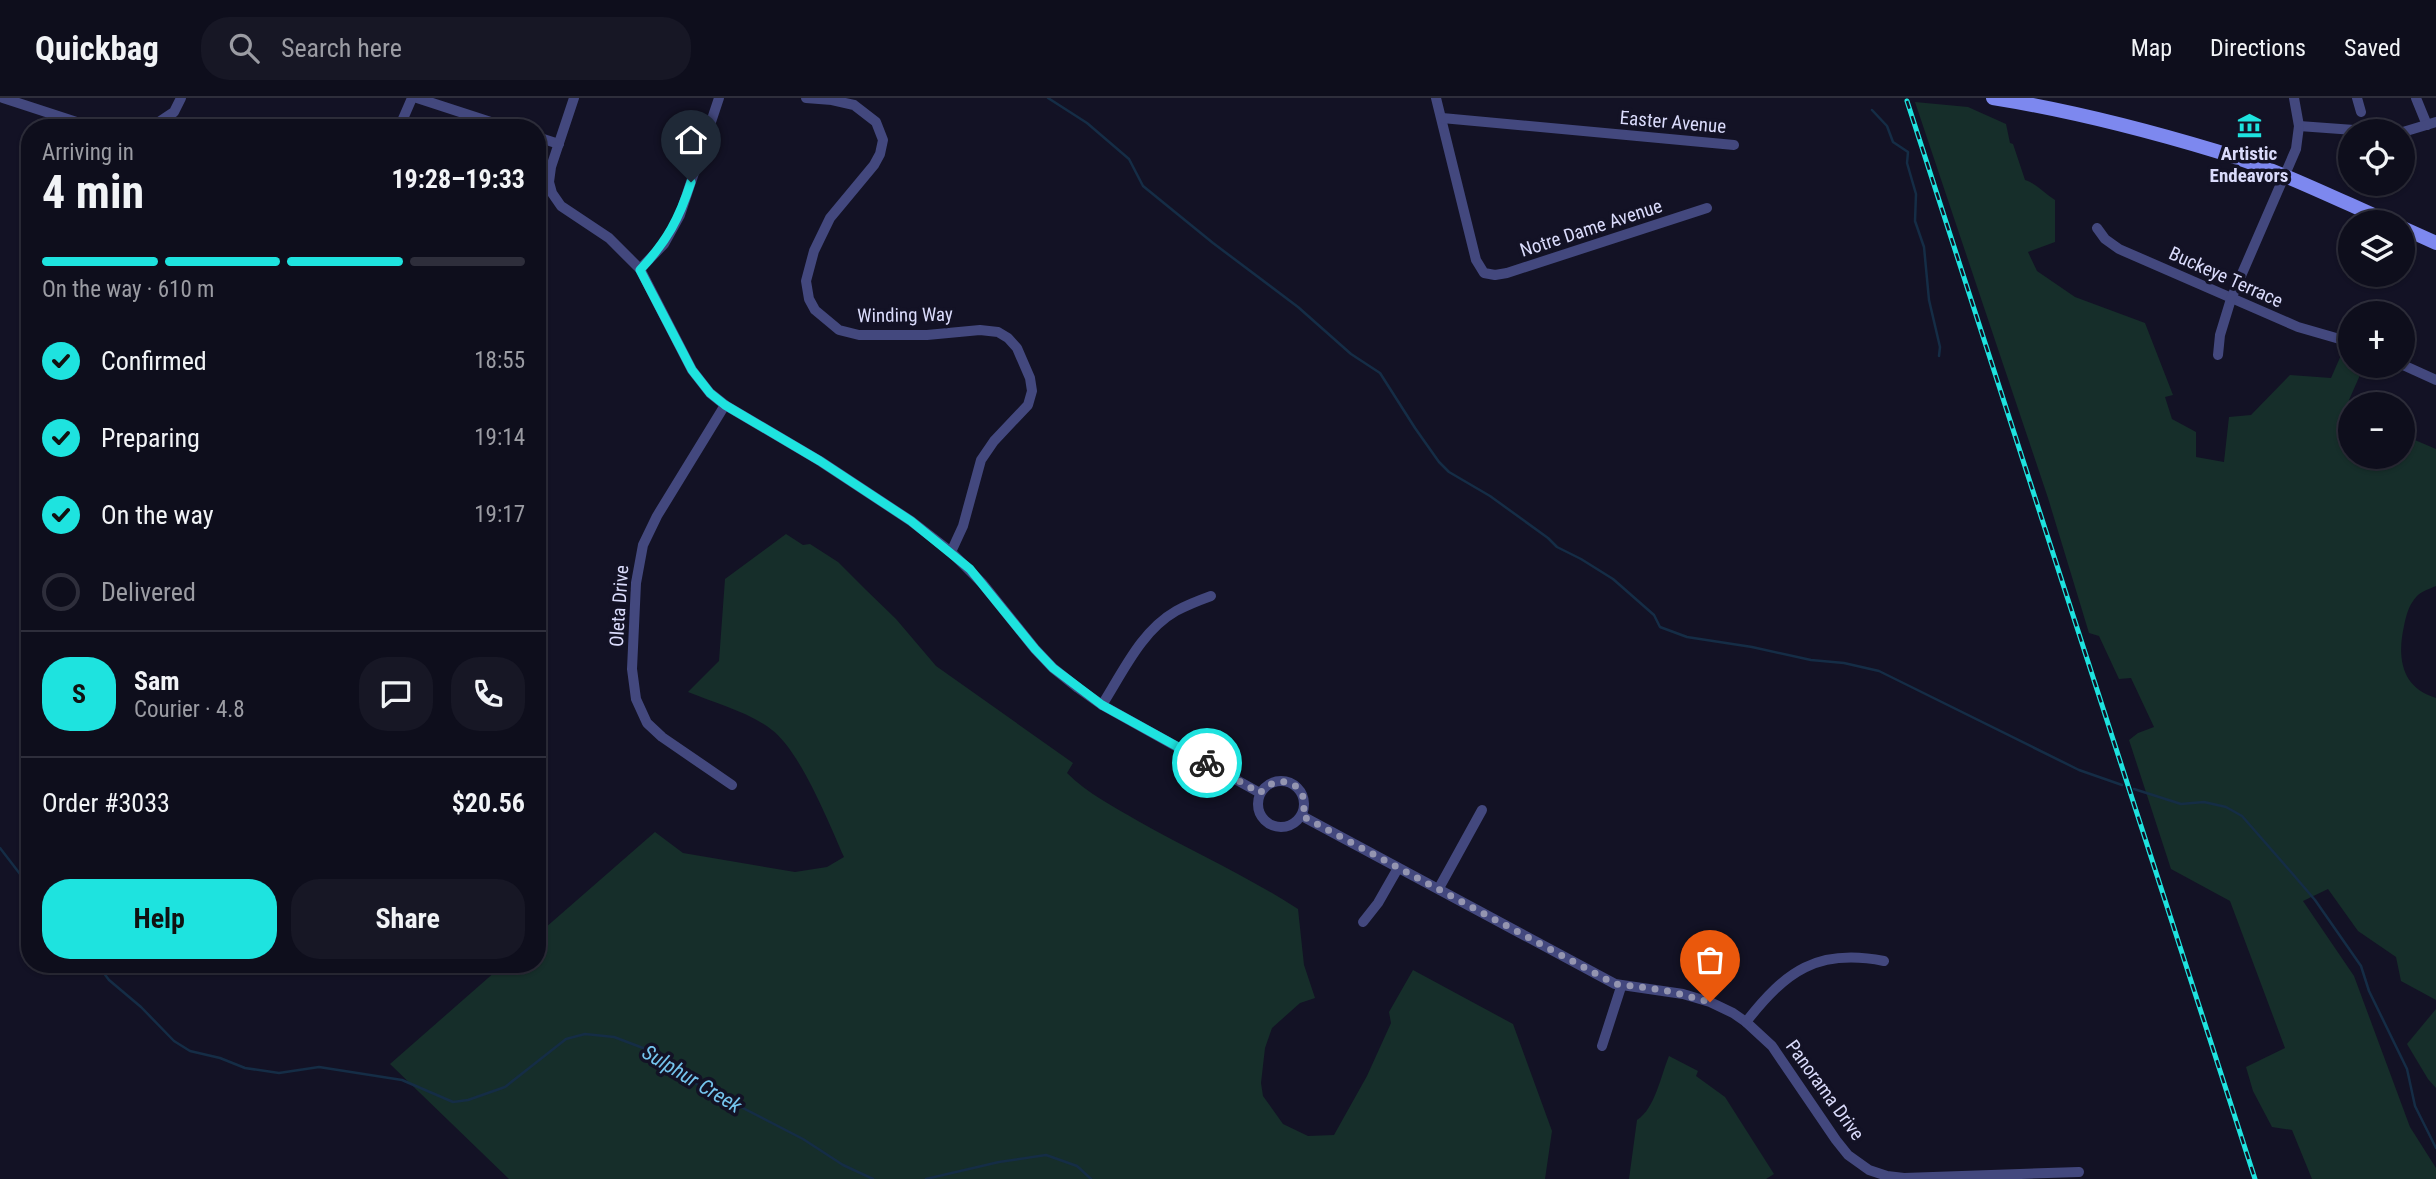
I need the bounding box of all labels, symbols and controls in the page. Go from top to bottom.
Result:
search box [201,17,691,80]
text: Quickbag [35,29,159,68]
icon: search [225,29,263,67]
text: Search here [281,33,402,63]
text: Map [2131,34,2172,62]
text: Directions [2210,34,2306,62]
text: Saved [2344,34,2401,62]
street label: Easter Avenue [1619,106,1727,138]
pin [661,110,721,182]
museum icon: Artistic Endeavors [2235,111,2263,139]
map controls [2338,119,2415,469]
button: locate [2338,119,2415,196]
icon: home [672,121,710,159]
text: Arriving in [42,139,134,166]
place label: Artistic Endeavors [2210,142,2288,187]
text: 19:28–19:33 [391,164,525,194]
text: 4 min [42,165,144,219]
street label: Notre Dame Avenue [1517,194,1665,262]
button: layers [2338,210,2415,287]
street label: Buckeye Terrace [2166,242,2287,312]
text: On the way · 610 m [42,276,214,303]
button: + [2338,301,2415,378]
street label: Winding Way [857,303,953,327]
icon: check [42,342,80,380]
text: Confirmed [101,346,207,376]
text: 18:55 [474,347,525,374]
button: − [2338,392,2415,469]
icon: check [42,419,80,457]
text: Preparing [101,423,200,453]
text: 19:14 [474,424,525,451]
icon: check [42,496,80,534]
text: On the way [101,500,214,530]
text: 19:17 [474,501,525,528]
street label: Oleta Drive [605,564,633,648]
text: Delivered [101,577,196,607]
button: chat [359,657,433,731]
button: phone [451,657,525,731]
text: Sam [134,666,180,696]
text: S [72,679,86,709]
text: Courier · 4.8 [134,696,245,723]
courier [1172,728,1242,798]
icon: bike [1188,744,1226,782]
text: Order #3033 [42,788,170,818]
text: $20.56 [452,788,525,818]
button: Help [42,879,277,959]
button: Share [291,879,525,959]
pin [1680,930,1740,1002]
icon: bag [1691,941,1729,979]
street label: Panorama Drive [1781,1035,1869,1145]
water label: Sulphur Creek [638,1040,747,1118]

